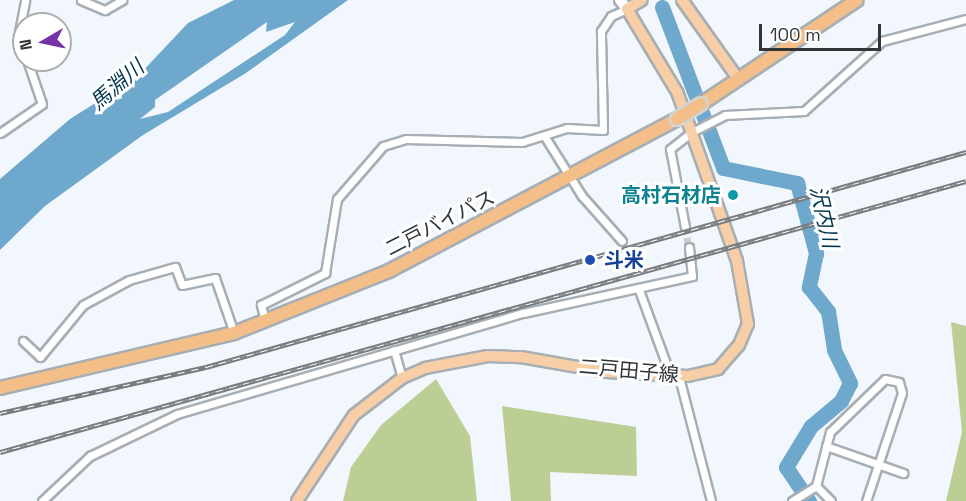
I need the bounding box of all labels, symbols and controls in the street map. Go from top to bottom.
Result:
north arrow [12,12,72,72]
scale bar [762,12,884,50]
text: 100 m [770,23,821,46]
text: N [14,38,37,52]
water label: 馬淵川 [85,55,149,115]
place label: 高村石材店 [621,183,721,207]
water label: 沢内川 [805,183,843,251]
street label: 二戸バイパス [381,185,499,261]
marker: 高村石材店 [726,188,740,202]
place label: 斗米 [604,248,644,272]
marker: 斗米 [581,251,599,269]
street label: 二戸田子線 [578,355,680,387]

